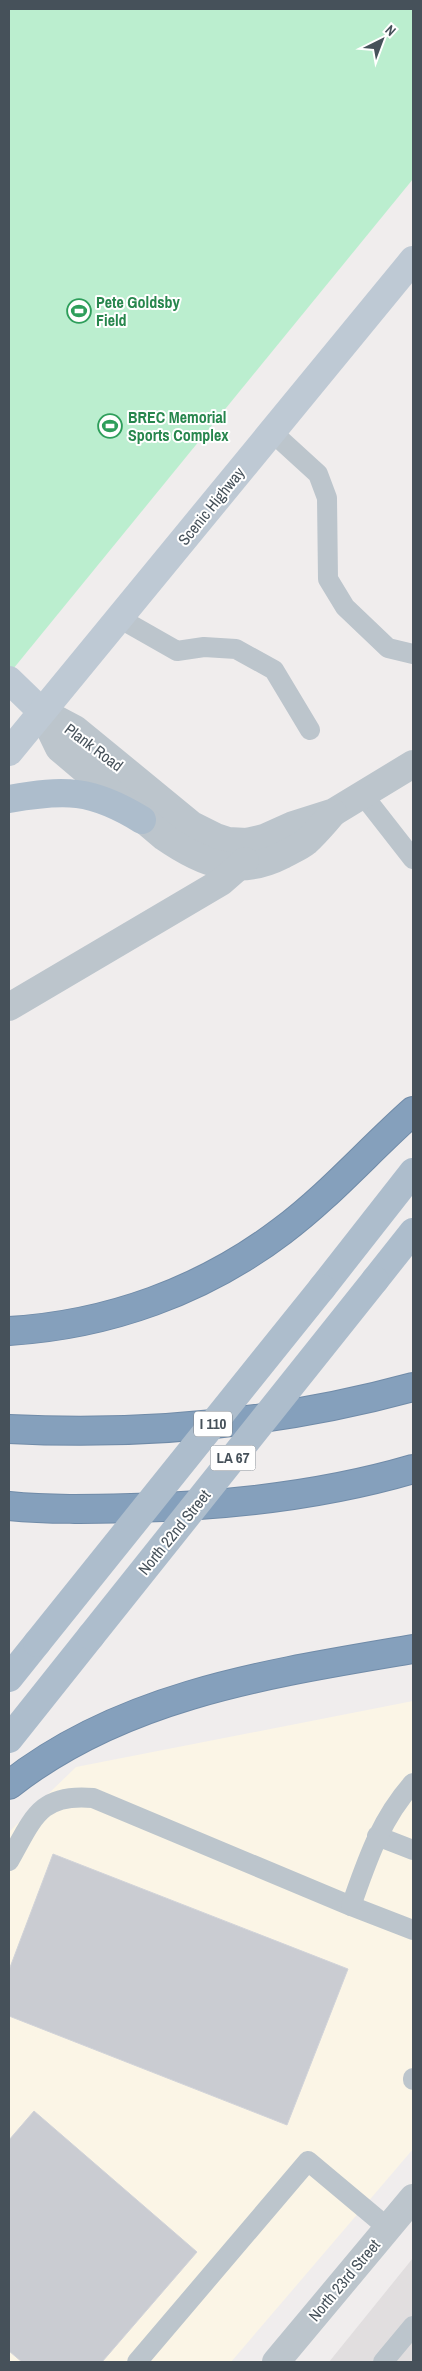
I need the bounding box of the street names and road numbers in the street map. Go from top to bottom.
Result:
street label: Scenic Highway [173,462,250,550]
street label: Plank Road [60,718,128,776]
road number: I 110 [194,1412,232,1436]
road number: LA 67 [210,1446,256,1470]
street label: North 22nd Street [133,1485,215,1579]
street label: North 23rd Street [303,2234,385,2326]

